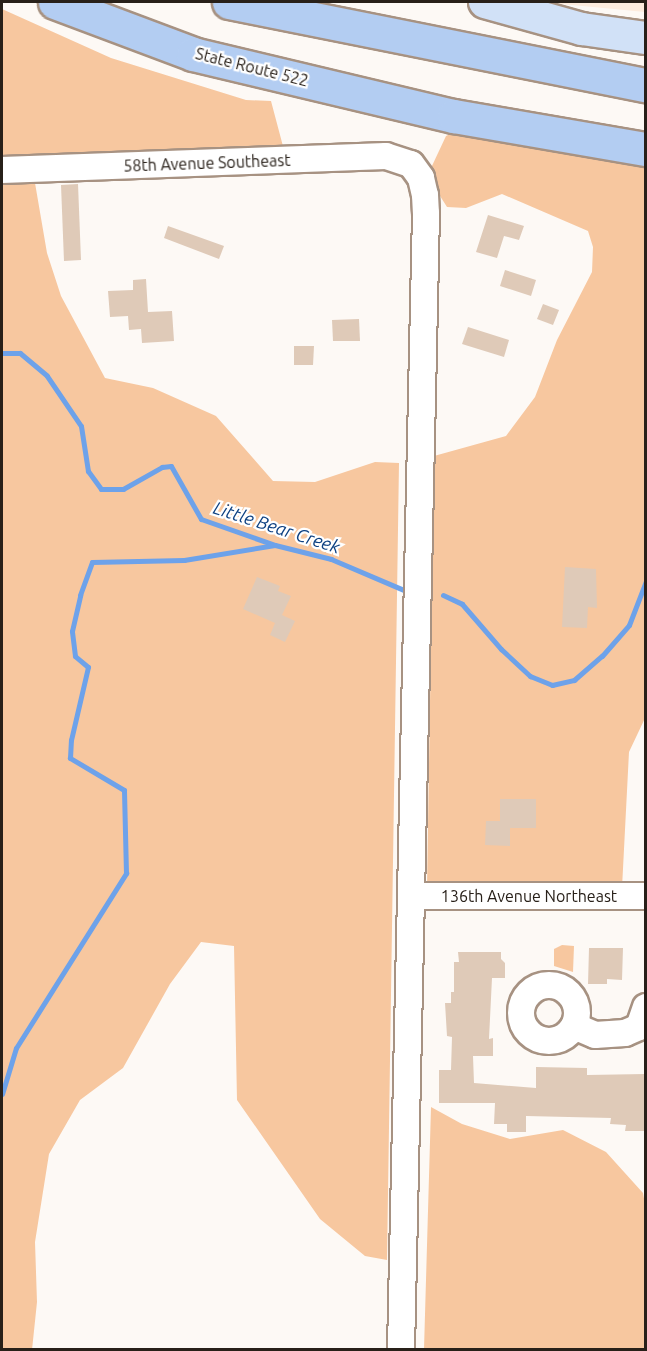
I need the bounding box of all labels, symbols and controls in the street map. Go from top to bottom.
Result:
street label: State Route 522 [193,44,311,90]
street label: 58th Avenue Southeast [123,150,291,176]
water label: Little Bear Creek [211,496,343,558]
street label: 136th Avenue Northeast [441,886,617,906]

